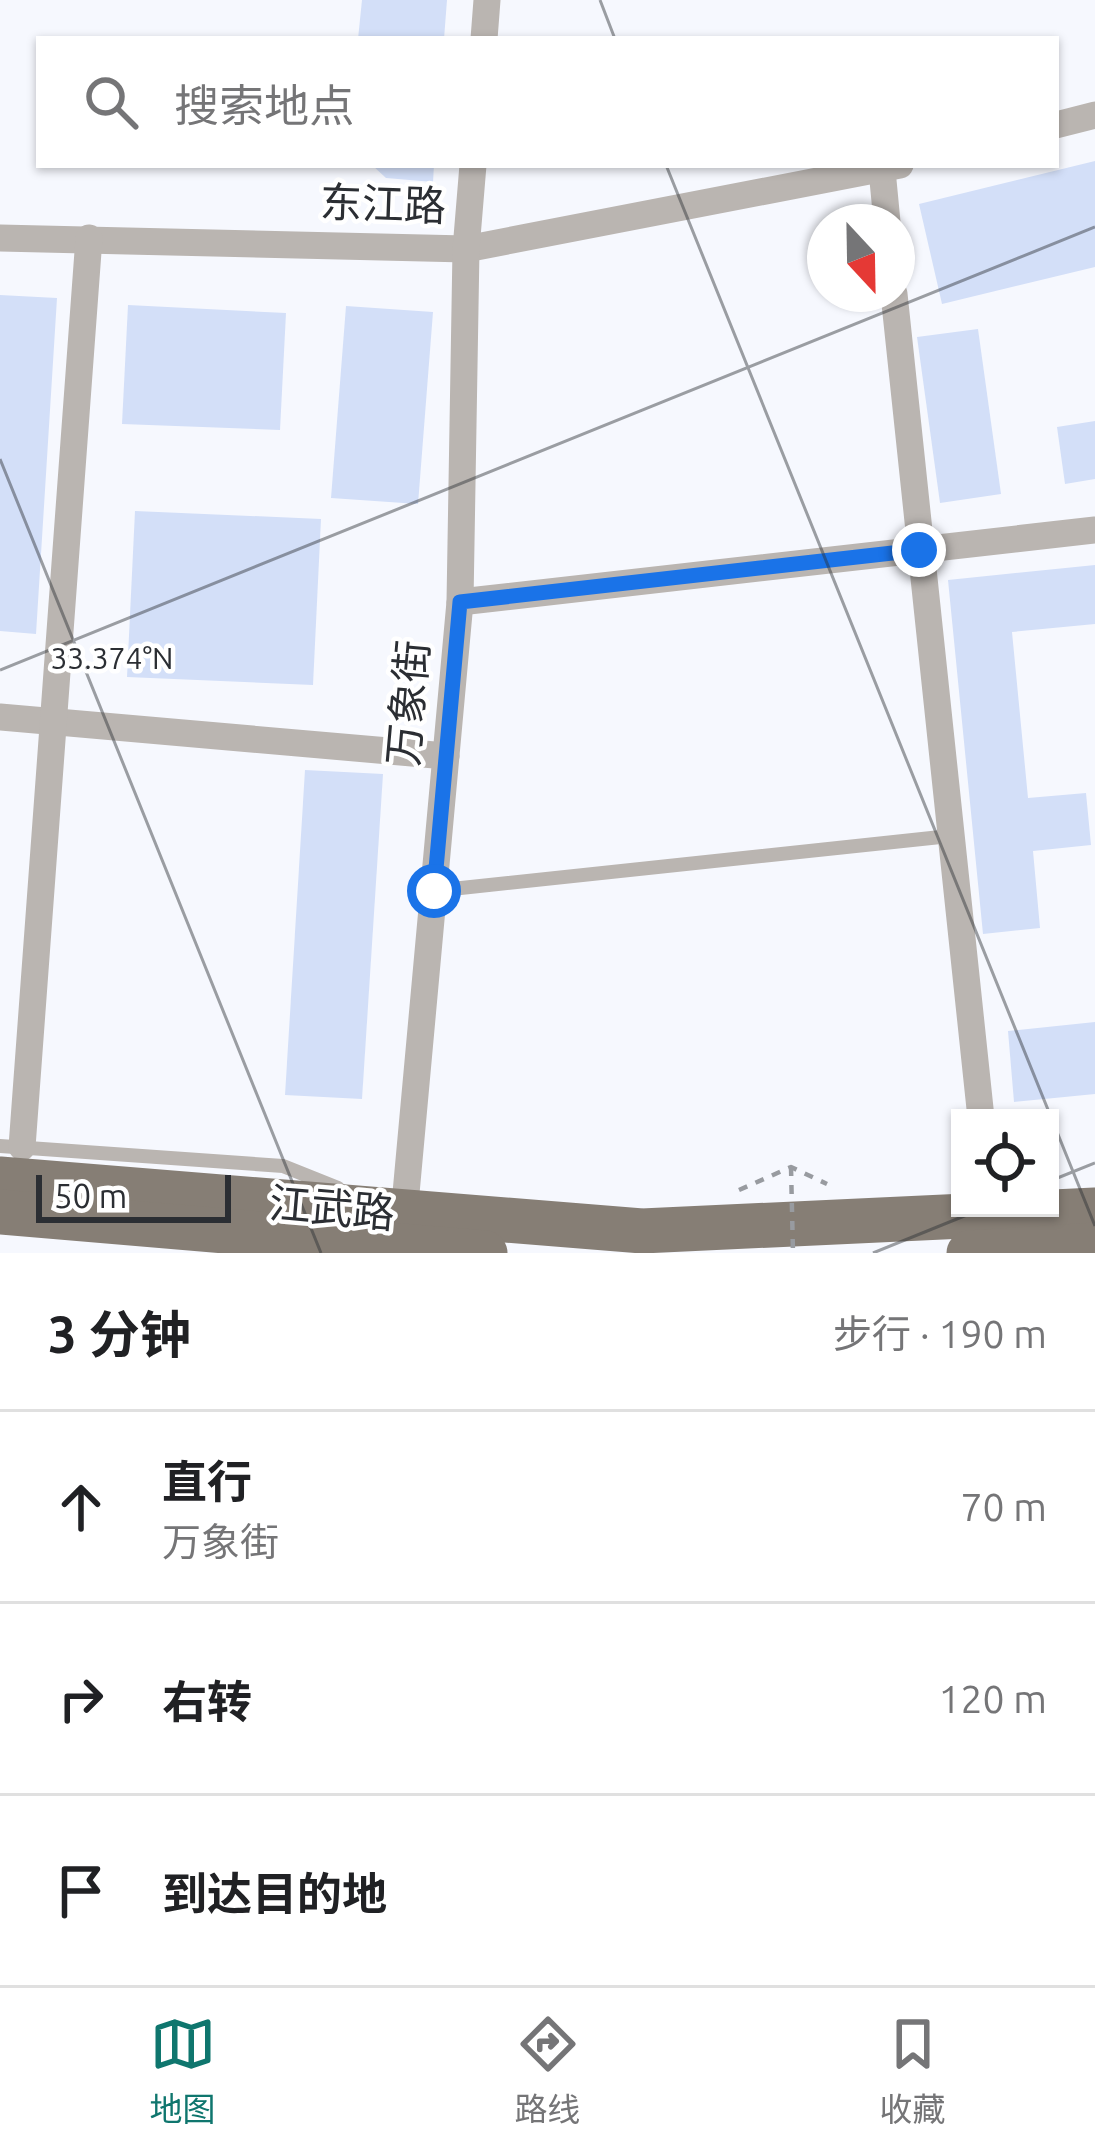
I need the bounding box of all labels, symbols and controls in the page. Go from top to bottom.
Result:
search box [36,36,1059,168]
icon: search [78,69,144,135]
text: 搜索地点 [174,80,354,131]
street label: 东江路 [319,178,447,229]
north arrow [807,204,915,312]
route end [892,523,946,577]
street label: 万象街 [379,638,436,768]
text: 33.374°N [50,641,174,675]
route start [407,864,461,918]
map controls [951,1109,1059,1217]
button: locate [951,1109,1059,1217]
scale bar [36,1169,231,1222]
text: 50 m [54,1177,127,1214]
street label: 江武路 [267,1179,397,1236]
text: 3 分钟 [48,1305,191,1363]
text: 步行 · 190 m [833,1312,1047,1355]
text: 直行 [162,1456,252,1507]
icon: ahead [48,1474,114,1540]
text: 70 m [960,1485,1047,1528]
text: 万象街 [162,1520,279,1563]
icon: right [48,1666,114,1732]
text: 右转 [162,1676,252,1727]
text: 120 m [938,1677,1047,1720]
icon: arrive [48,1858,114,1924]
text: 到达目的地 [162,1868,387,1919]
tab: 地图 [150,2011,216,2131]
tab: 路线 [515,2011,581,2131]
tab: 收藏 [880,2011,946,2131]

